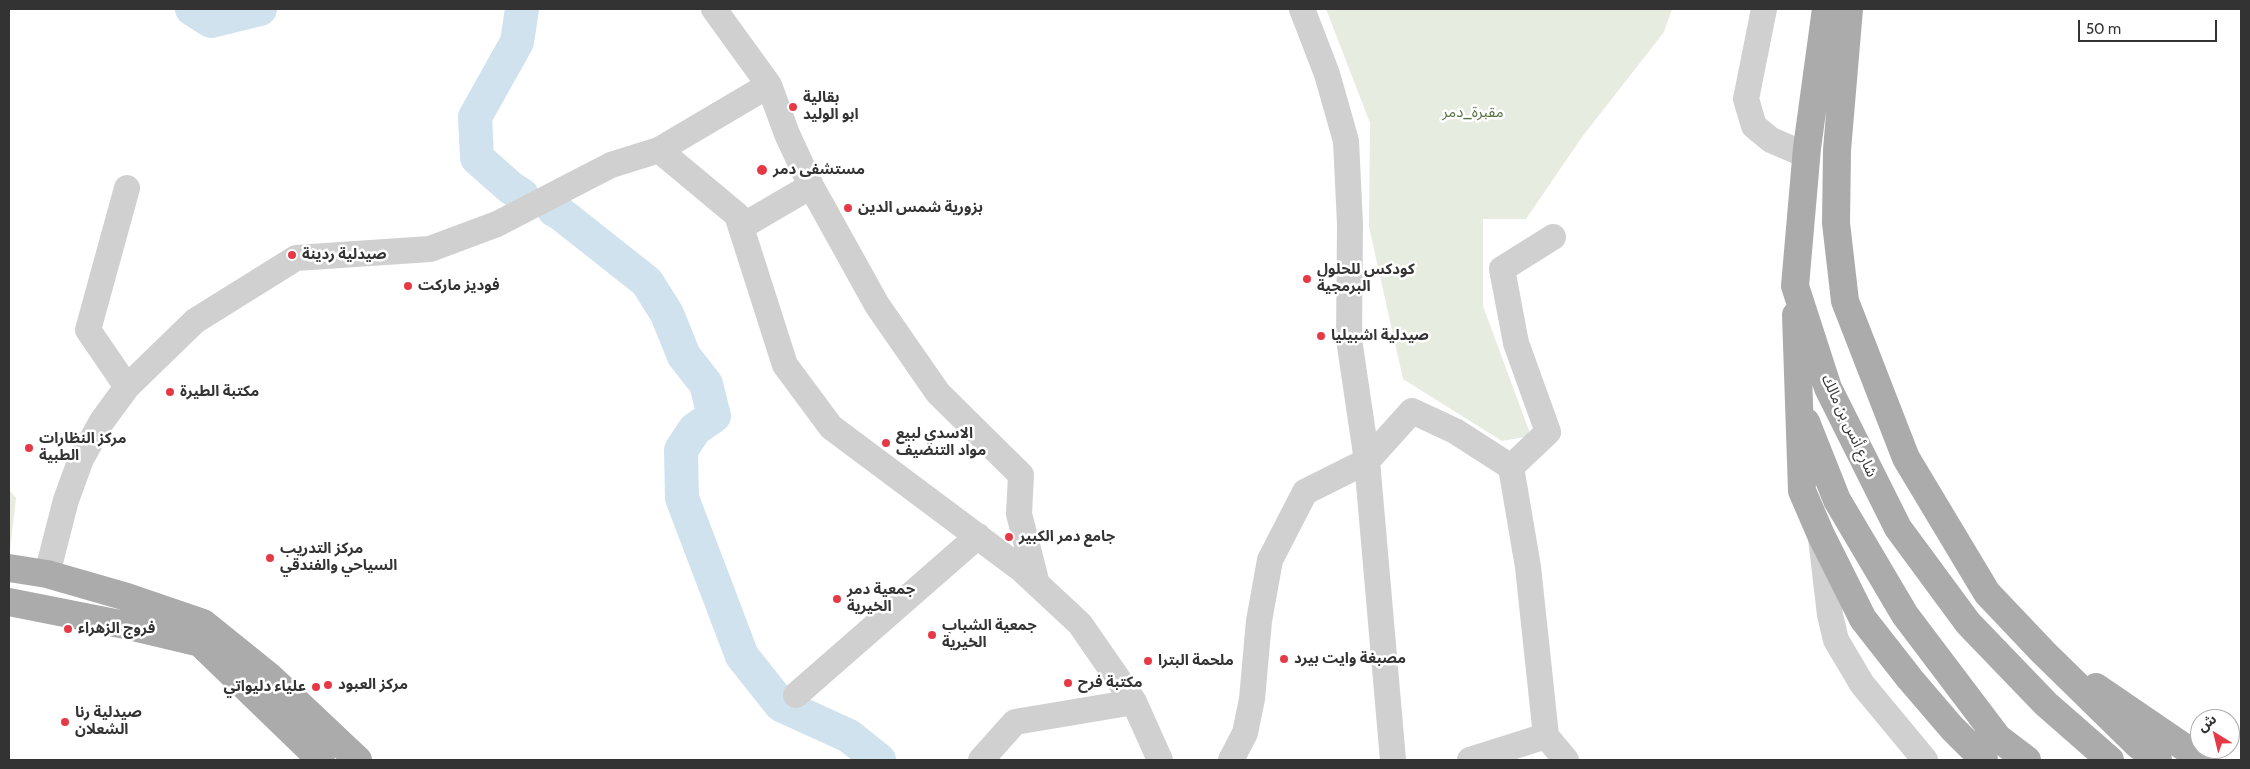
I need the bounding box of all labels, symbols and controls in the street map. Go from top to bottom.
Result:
scale bar [2080,10,2219,42]
text: 50 m [2086,20,2121,38]
place label: بقالية ابو الوليد [803,89,859,124]
marker: بقالية ابو الوليد [787,101,799,113]
park label: مقبرة_دمر [1442,104,1504,122]
place label: مستشفى دمر [773,161,865,179]
marker: مستشفى دمر [755,163,769,177]
place label: بزورية شمس الدين [858,199,983,217]
marker: بزورية شمس الدين [842,202,854,214]
place label: صيدلية ردينة [302,246,387,264]
marker: صيدلية ردينة [286,249,298,261]
place label: كودكس للحلول البرمجية [1317,261,1415,296]
marker: كودكس للحلول البرمجية [1301,273,1313,285]
place label: فوديز ماركت [418,277,500,295]
marker: فوديز ماركت [402,280,414,292]
place label: صيدلية اشبيليا [1331,327,1429,345]
marker: صيدلية اشبيليا [1315,330,1327,342]
street label: شارع أنس بن مالك [1817,372,1881,480]
place label: مكتبة الطيرة [180,383,259,401]
marker: مكتبة الطيرة [164,386,176,398]
place label: الاسدي لبيع مواد التنضيف [896,425,986,460]
place label: مركز النظارات الطبية [39,430,127,465]
marker: الاسدي لبيع مواد التنضيف [880,437,892,449]
marker: مركز النظارات الطبية [23,442,35,454]
place label: جامع دمر الكبير [1019,528,1115,546]
marker: جامع دمر الكبير [1003,531,1015,543]
place label: مركز التدريب السياحي والفندقي [280,540,397,575]
marker: مركز التدريب السياحي والفندقي [264,552,276,564]
place label: جمعية دمر الخيرية [847,581,915,616]
marker: جمعية دمر الخيرية [831,593,843,605]
place label: جمعية الشباب الخيرية [942,617,1037,652]
place label: فروج الزهراء [78,620,155,638]
marker: فروج الزهراء [62,623,74,635]
marker: جمعية الشباب الخيرية [926,629,938,641]
place label: مصبغة وايت بيرد [1294,650,1406,668]
place label: ملحمة البترا [1158,652,1234,670]
marker: مصبغة وايت بيرد [1278,653,1290,665]
marker: ملحمة البترا [1142,655,1154,667]
place label: مكتبة فرح [1078,674,1143,692]
place label: مركز العبود [338,676,408,694]
marker: مكتبة فرح [1062,677,1074,689]
place label: علياء دليواتي [223,678,306,696]
marker: مركز العبود [322,679,334,691]
marker: علياء دليواتي [310,681,322,693]
place label: صيدلية رنا الشعلان [75,704,142,739]
north arrow [2190,709,2240,759]
text: ش [2194,710,2220,736]
marker: صيدلية رنا الشعلان [59,716,71,728]

